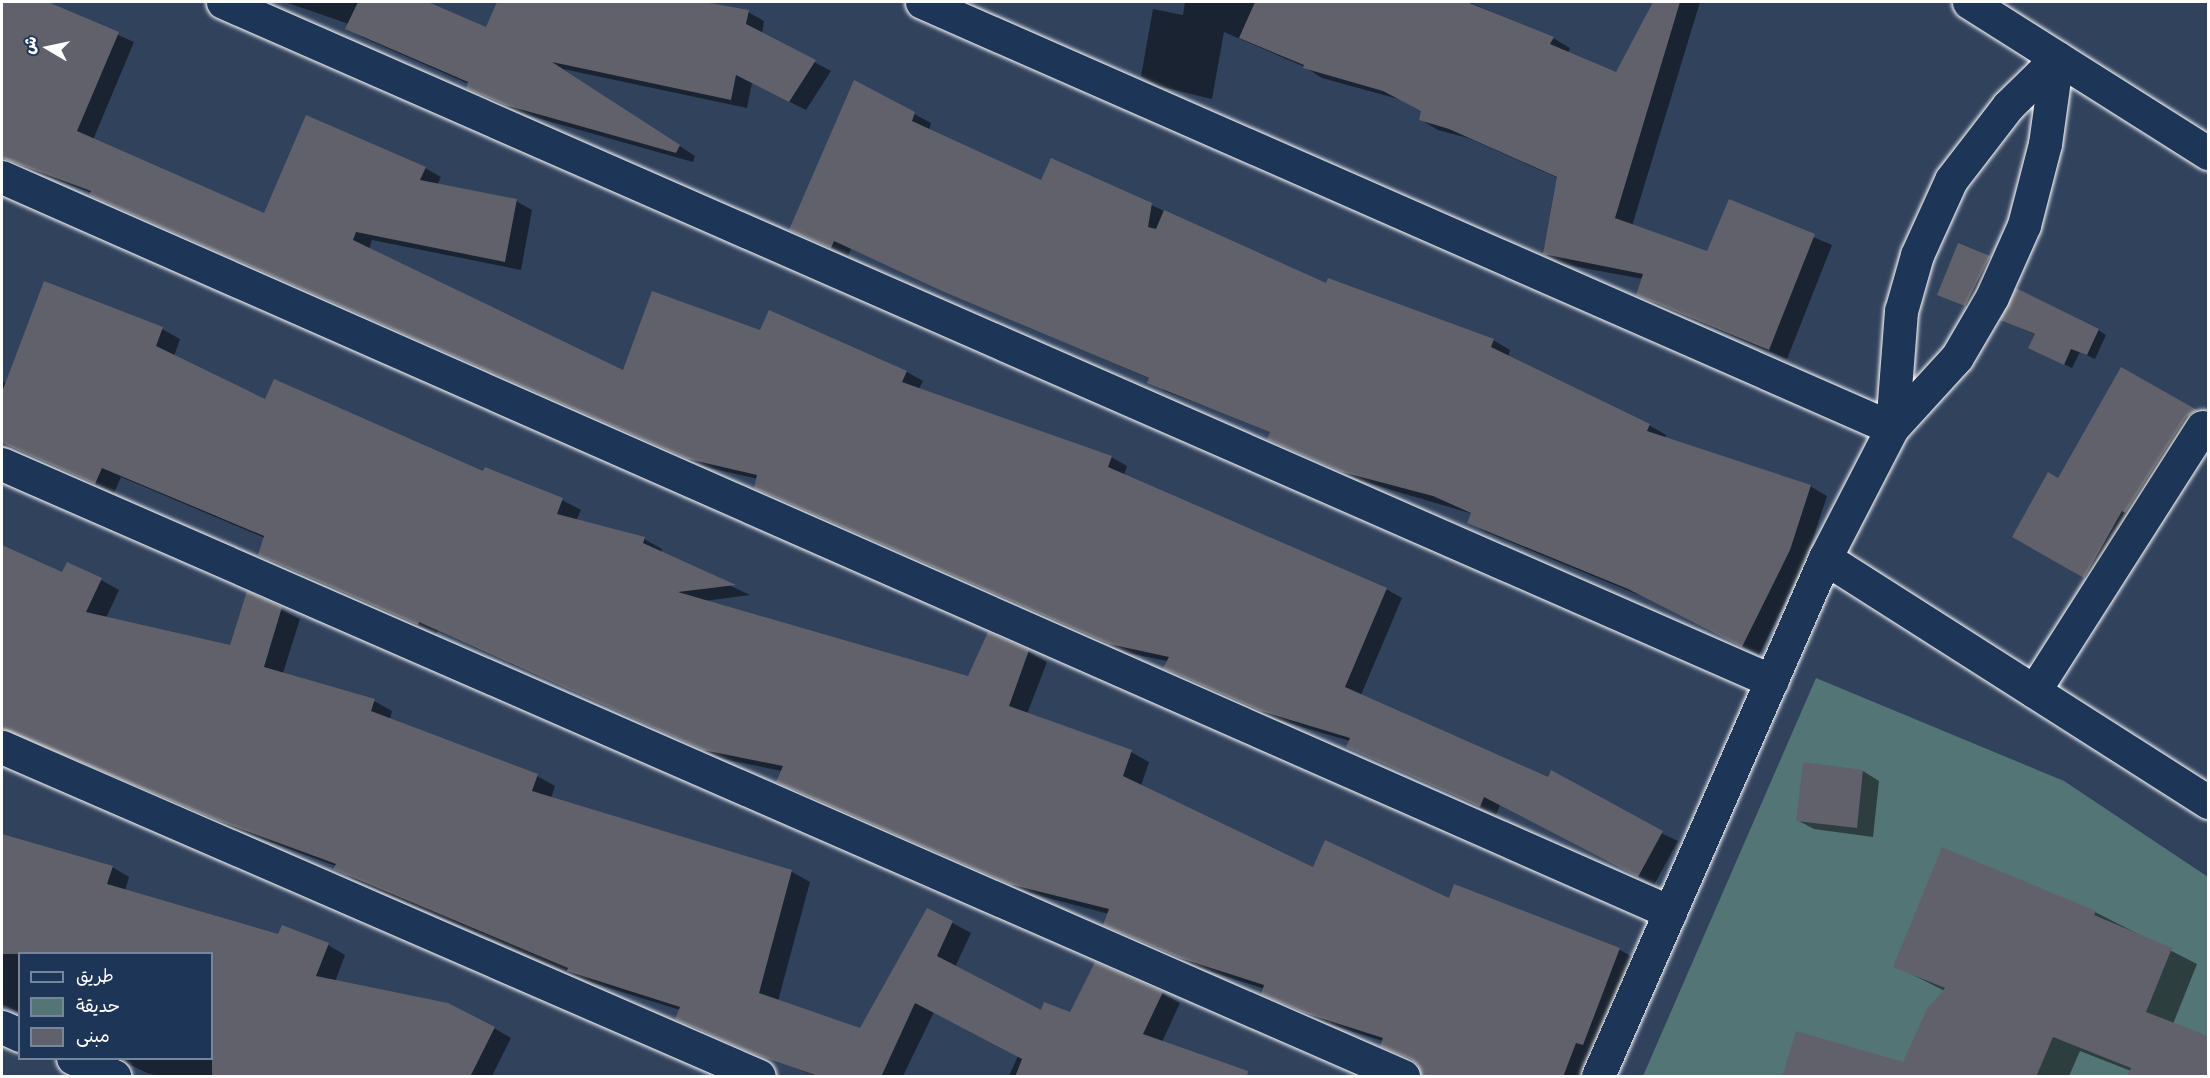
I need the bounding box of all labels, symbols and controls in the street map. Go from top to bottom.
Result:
north arrow [18,18,78,78]
text: ش [19,35,40,55]
legend [18,952,213,1060]
text: طريق [76,965,114,987]
text: حديقة [76,995,120,1017]
text: مبنى [76,1025,110,1047]

